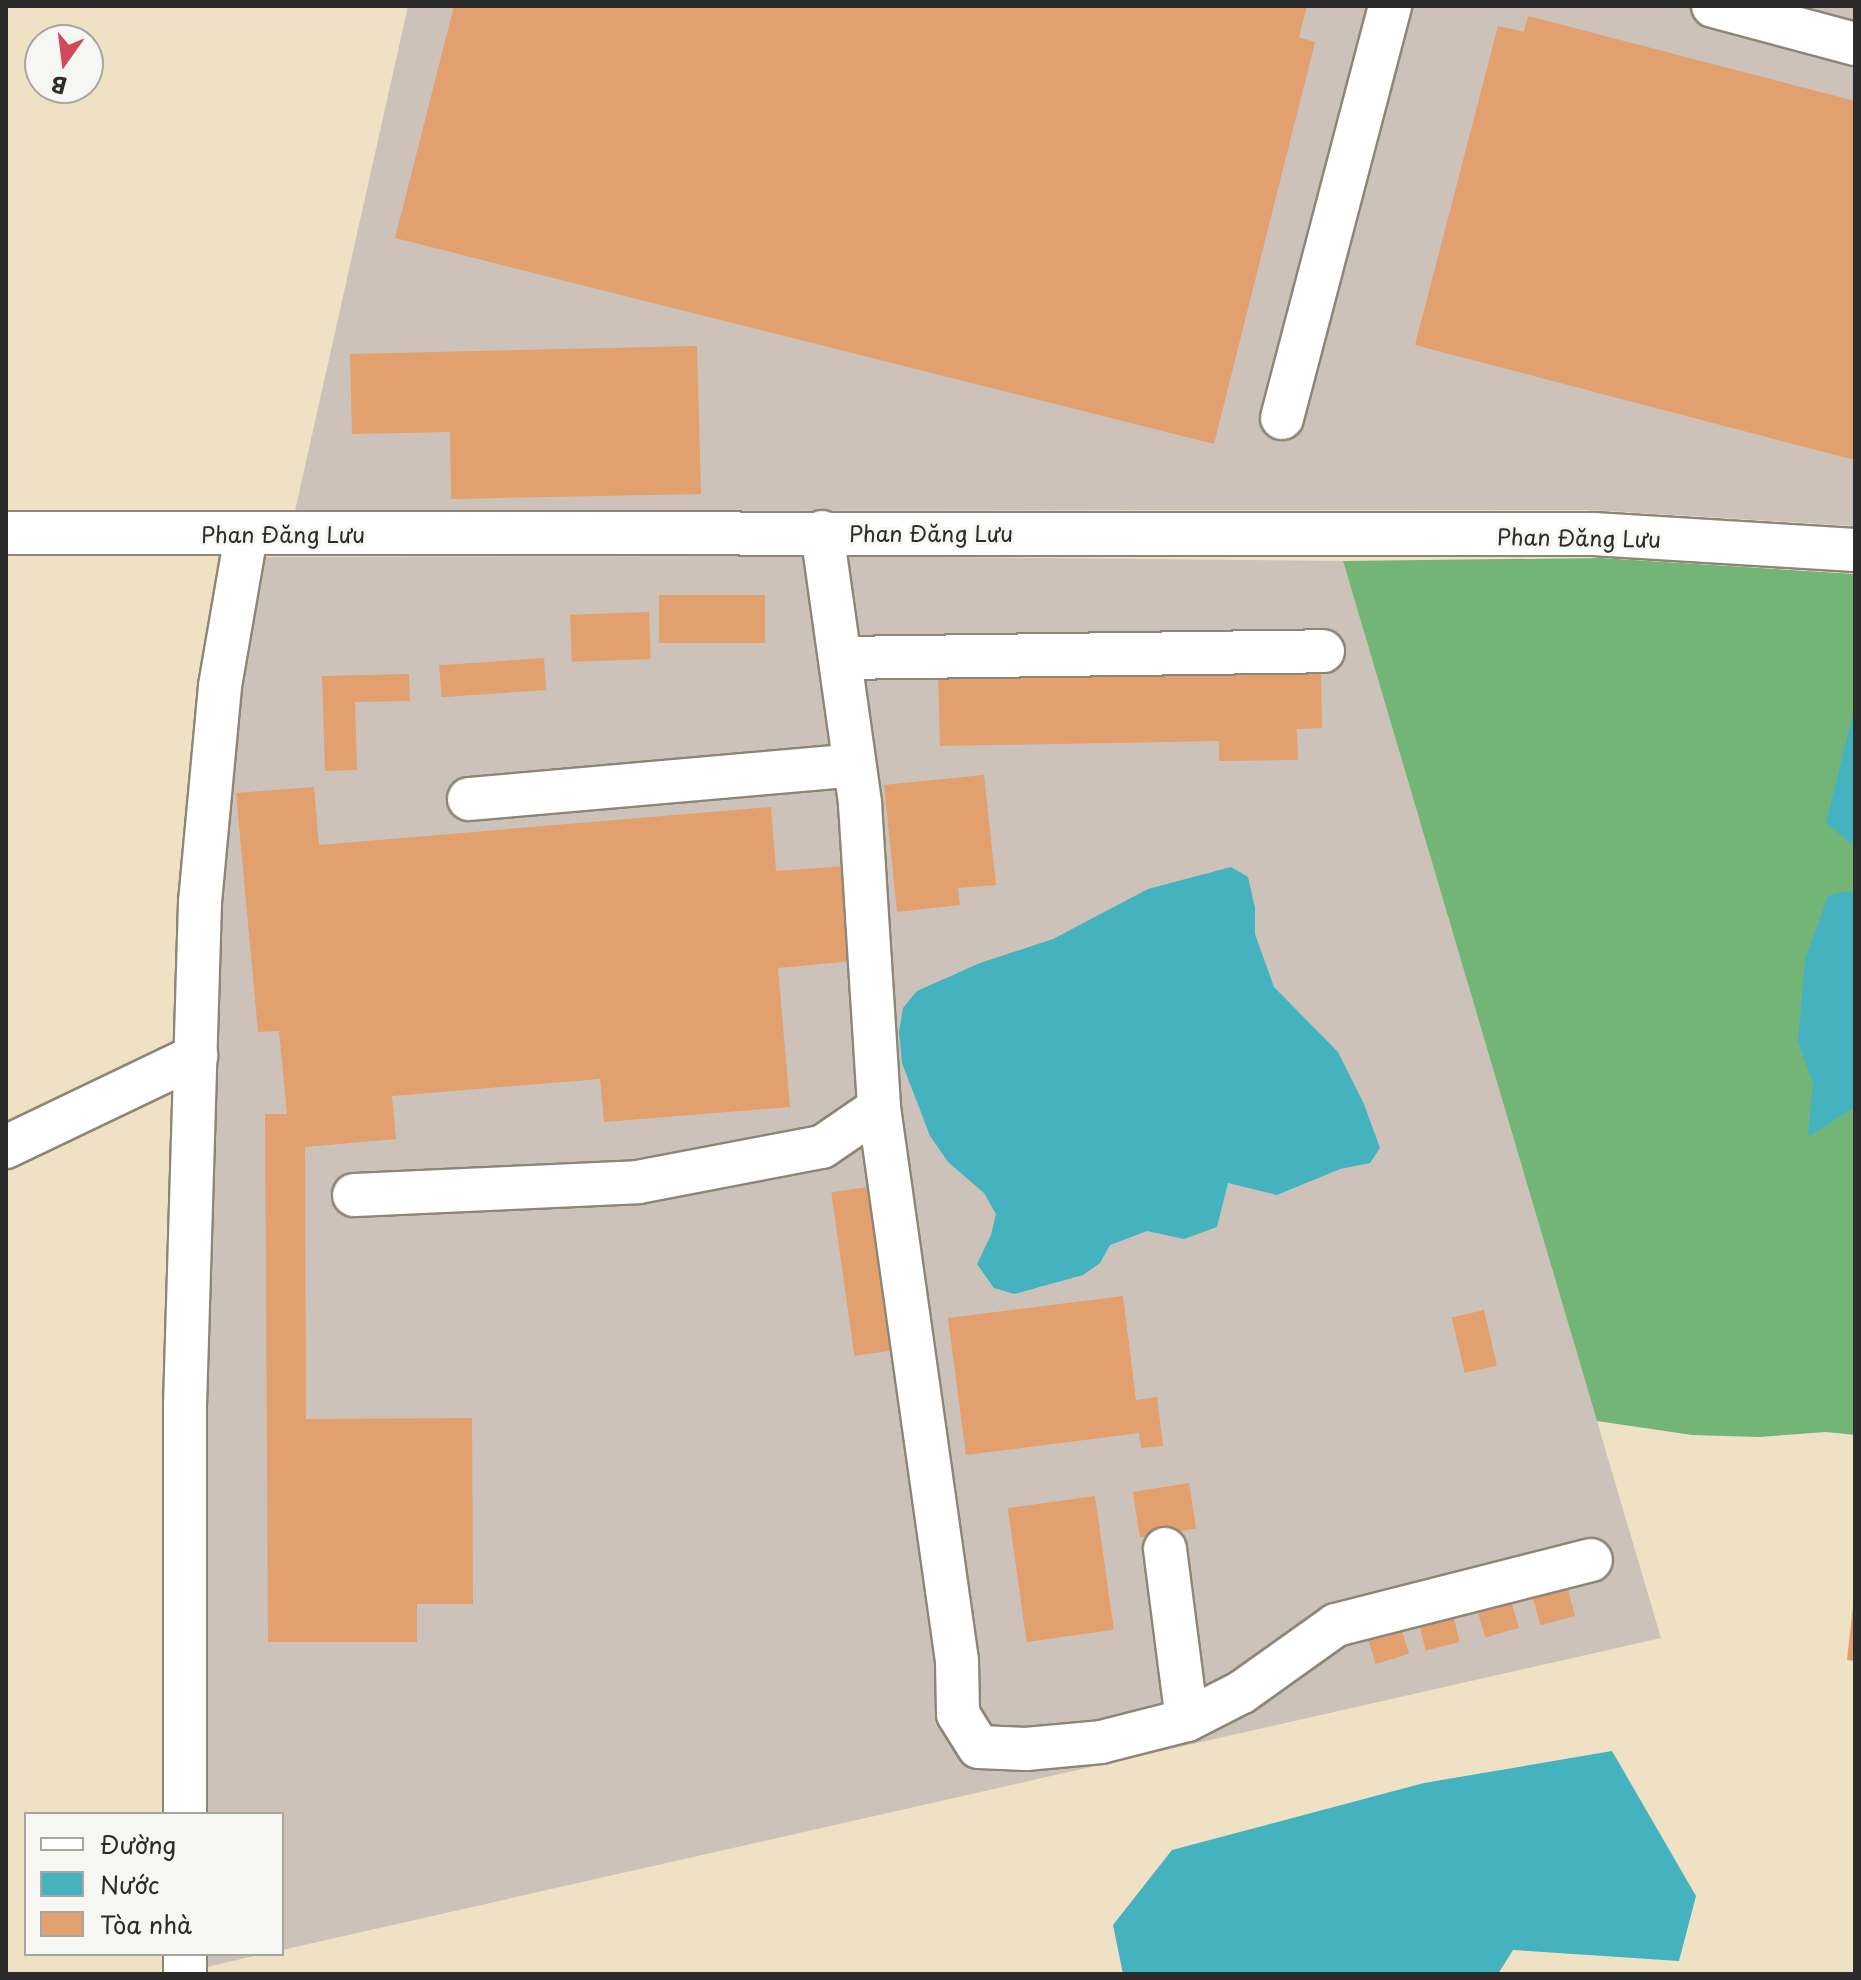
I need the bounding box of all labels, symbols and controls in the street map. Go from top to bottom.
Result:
north arrow [24,24,104,104]
text: B [47,68,70,104]
street label: Phan Đăng Lưu [849,520,1013,546]
street label: Phan Đăng Lưu [201,521,365,547]
street label: Phan Đăng Lưu [1497,522,1661,552]
legend [24,1812,284,1956]
text: Đường [100,1826,176,1862]
text: Nước [100,1866,159,1902]
text: Tòa nhà [100,1906,192,1942]

